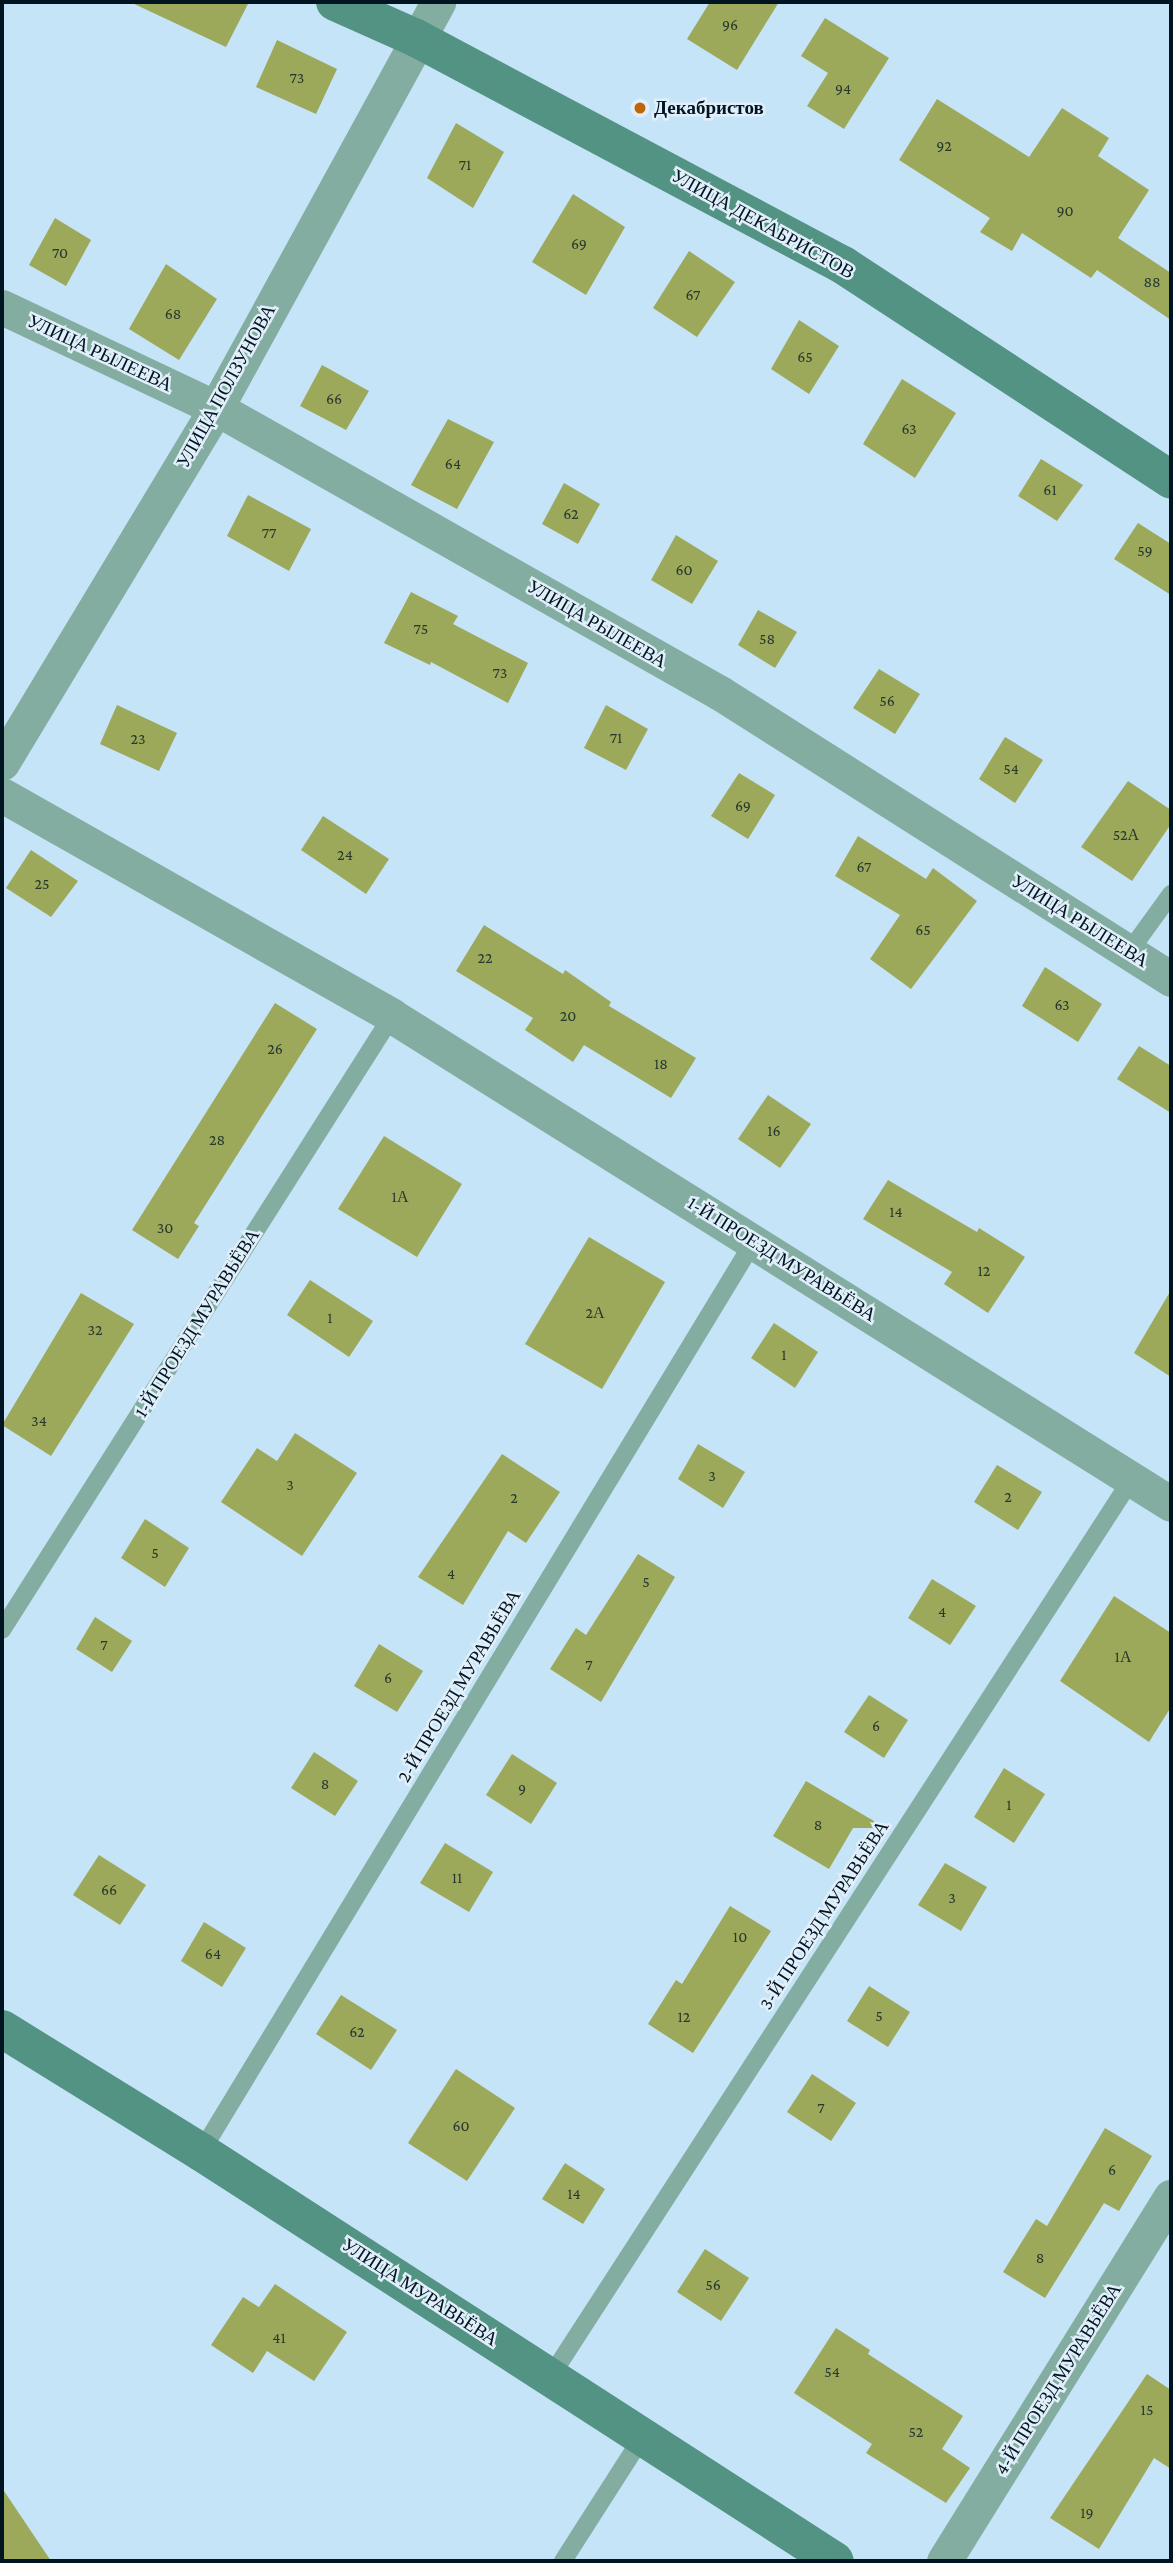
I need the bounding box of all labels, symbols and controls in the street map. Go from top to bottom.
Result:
house number: 96 [722,15,738,35]
house number: 73 [290,68,304,88]
house number: 94 [835,79,851,99]
place label: Декабристов [654,97,764,119]
marker: Декабристов [632,100,648,116]
house number: 92 [936,136,952,156]
house number: 71 [459,155,471,175]
street label: УЛИЦА ДЕКАБРИСТОВ [668,164,858,284]
house number: 90 [1056,201,1074,221]
house number: 69 [571,234,587,254]
house number: 70 [52,243,68,263]
house number: 88 [1143,272,1161,292]
house number: 67 [686,285,700,305]
street label: УЛИЦА ПОЛЗУНОВА [172,300,280,472]
house number: 68 [165,304,181,324]
street label: УЛИЦА РЫЛЕЕВА [24,309,176,397]
house number: 65 [797,347,813,367]
house number: 66 [326,389,342,409]
house number: 63 [901,419,917,439]
house number: 64 [445,454,461,474]
house number: 61 [1043,480,1057,500]
house number: 62 [563,504,579,524]
house number: 77 [262,523,276,543]
house number: 59 [1137,541,1153,561]
house number: 60 [675,560,693,580]
street label: УЛИЦА РЫЛЕЕВА [523,575,671,673]
house number: 75 [414,619,428,639]
house number: 58 [759,629,775,649]
house number: 73 [493,663,507,683]
house number: 56 [879,691,895,711]
house number: 71 [610,728,622,748]
house number: 23 [130,729,146,749]
house number: 54 [1003,759,1019,779]
house number: 69 [735,796,751,816]
house number: 52А [1113,825,1139,845]
house number: 24 [337,845,353,865]
house number: 67 [857,857,871,877]
street label: УЛИЦА РЫЛЕЕВА [1007,870,1153,972]
house number: 25 [34,874,50,894]
house number: 65 [915,920,931,940]
house number: 22 [477,948,493,968]
house number: 63 [1054,995,1070,1015]
house number: 20 [560,1006,576,1026]
house number: 26 [267,1039,283,1059]
house number: 18 [654,1054,668,1074]
house number: 16 [767,1121,781,1141]
house number: 28 [209,1130,225,1150]
house number: 1А [392,1187,408,1207]
street label: 1-Й ПРОЕЗД МУРАВЬЁВА [683,1192,881,1326]
house number: 14 [889,1202,903,1222]
house number: 30 [157,1218,173,1238]
street label: 1-Й ПРОЕЗД МУРАВЬЁВА [130,1224,264,1422]
house number: 12 [978,1261,990,1281]
house number: 2А [585,1303,605,1323]
house number: 1 [327,1308,333,1328]
house number: 32 [87,1320,103,1340]
house number: 1 [781,1345,787,1365]
house number: 34 [31,1411,47,1431]
house number: 3 [708,1466,716,1486]
house number: 3 [286,1475,294,1495]
house number: 2 [1004,1487,1012,1507]
house number: 2 [510,1488,518,1508]
house number: 5 [151,1543,159,1563]
house number: 4 [447,1564,455,1584]
house number: 5 [642,1572,650,1592]
street label: 2-Й ПРОЕЗД МУРАВЬЁВА [392,1585,526,1787]
house number: 4 [938,1602,946,1622]
house number: 7 [100,1635,108,1655]
house number: 1А [1115,1647,1131,1667]
house number: 7 [585,1655,593,1675]
house number: 6 [384,1668,392,1688]
house number: 6 [872,1716,880,1736]
house number: 8 [321,1774,329,1794]
house number: 9 [518,1779,526,1799]
house number: 1 [1006,1795,1012,1815]
house number: 8 [814,1815,822,1835]
street label: 3-Й ПРОЕЗД МУРАВЬЁВА [754,1816,894,2014]
house number: 11 [452,1868,462,1888]
house number: 66 [101,1880,117,1900]
house number: 3 [948,1888,956,1908]
house number: 10 [733,1927,747,1947]
house number: 64 [205,1944,221,1964]
house number: 5 [875,2006,883,2026]
house number: 12 [678,2007,690,2027]
house number: 62 [349,2022,365,2042]
house number: 7 [817,2098,825,2118]
house number: 60 [452,2116,470,2136]
house number: 6 [1108,2160,1116,2180]
house number: 14 [567,2184,581,2204]
street label: УЛИЦА МУРАВЬЁВА [338,2233,502,2351]
house number: 8 [1036,2248,1044,2268]
house number: 56 [705,2275,721,2295]
street label: 4-Й ПРОЕЗД МУРАВЬЁВА [990,2279,1126,2479]
house number: 41 [272,2328,286,2348]
house number: 54 [824,2362,840,2382]
house number: 15 [1141,2400,1153,2420]
house number: 52 [909,2422,923,2442]
house number: 19 [1080,2503,1094,2523]

